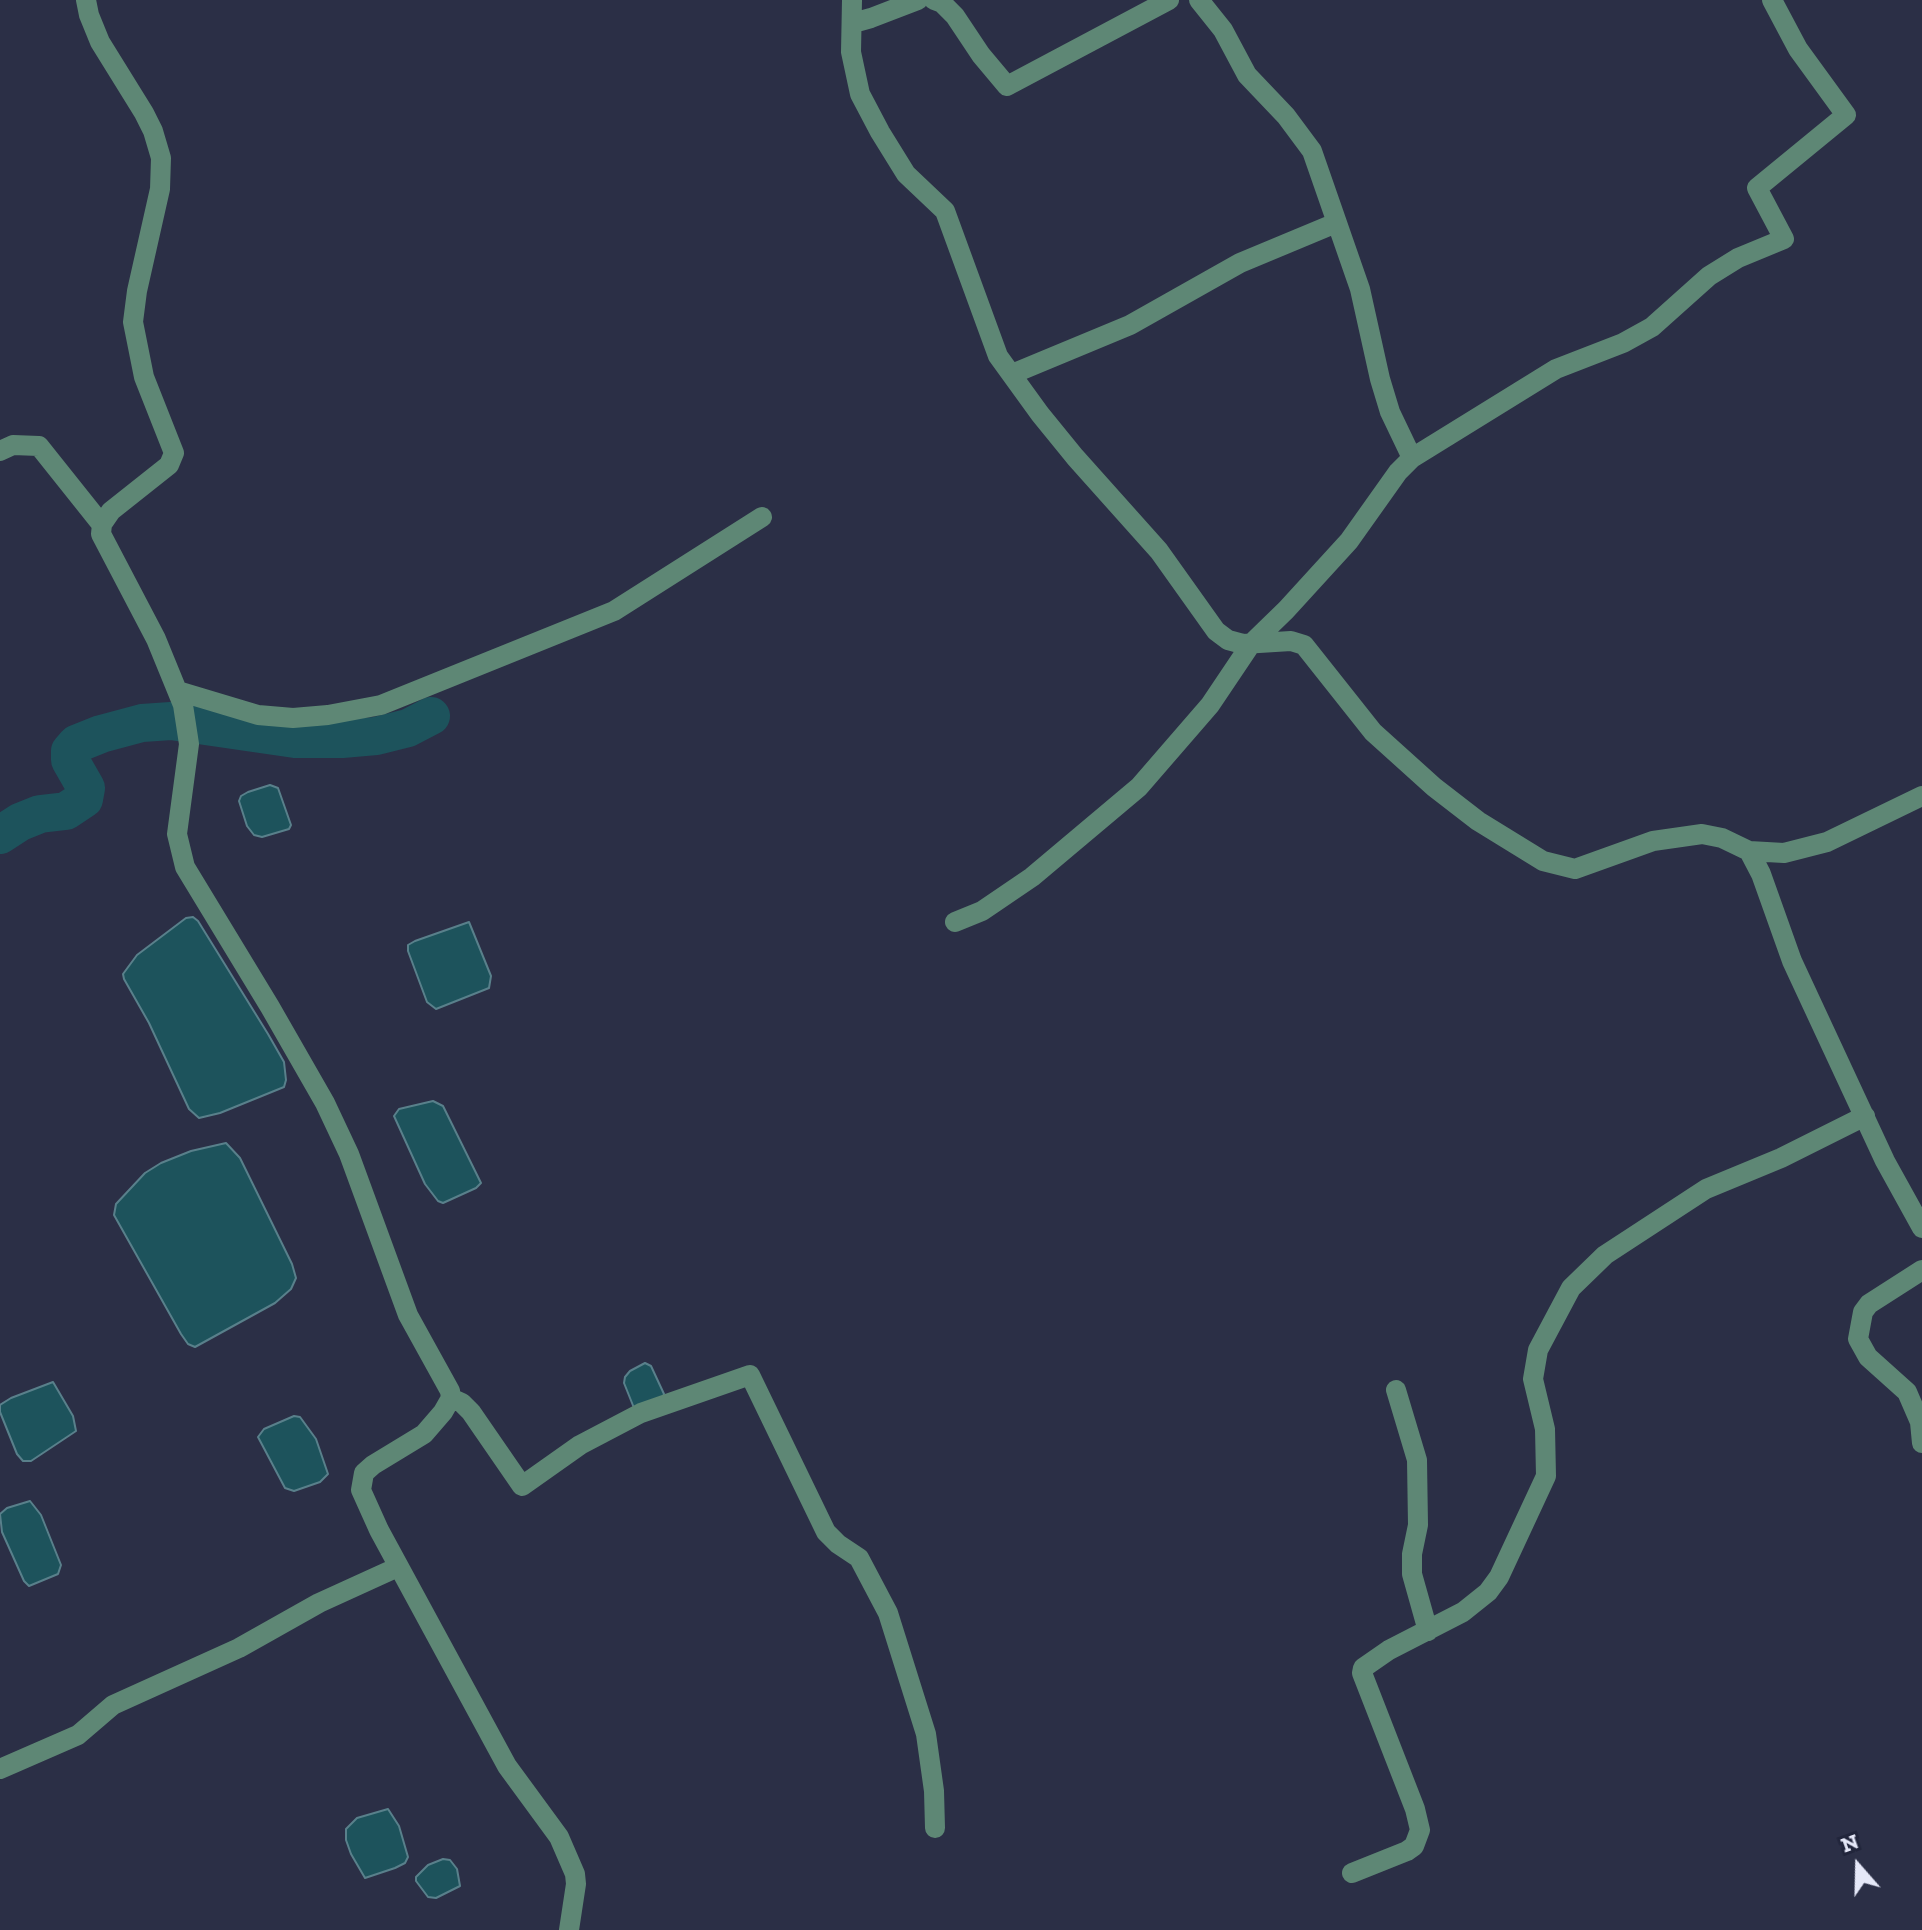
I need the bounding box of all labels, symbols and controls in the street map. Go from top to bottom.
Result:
north arrow [1818,1826,1898,1906]
text: N [1837,1827,1862,1859]

